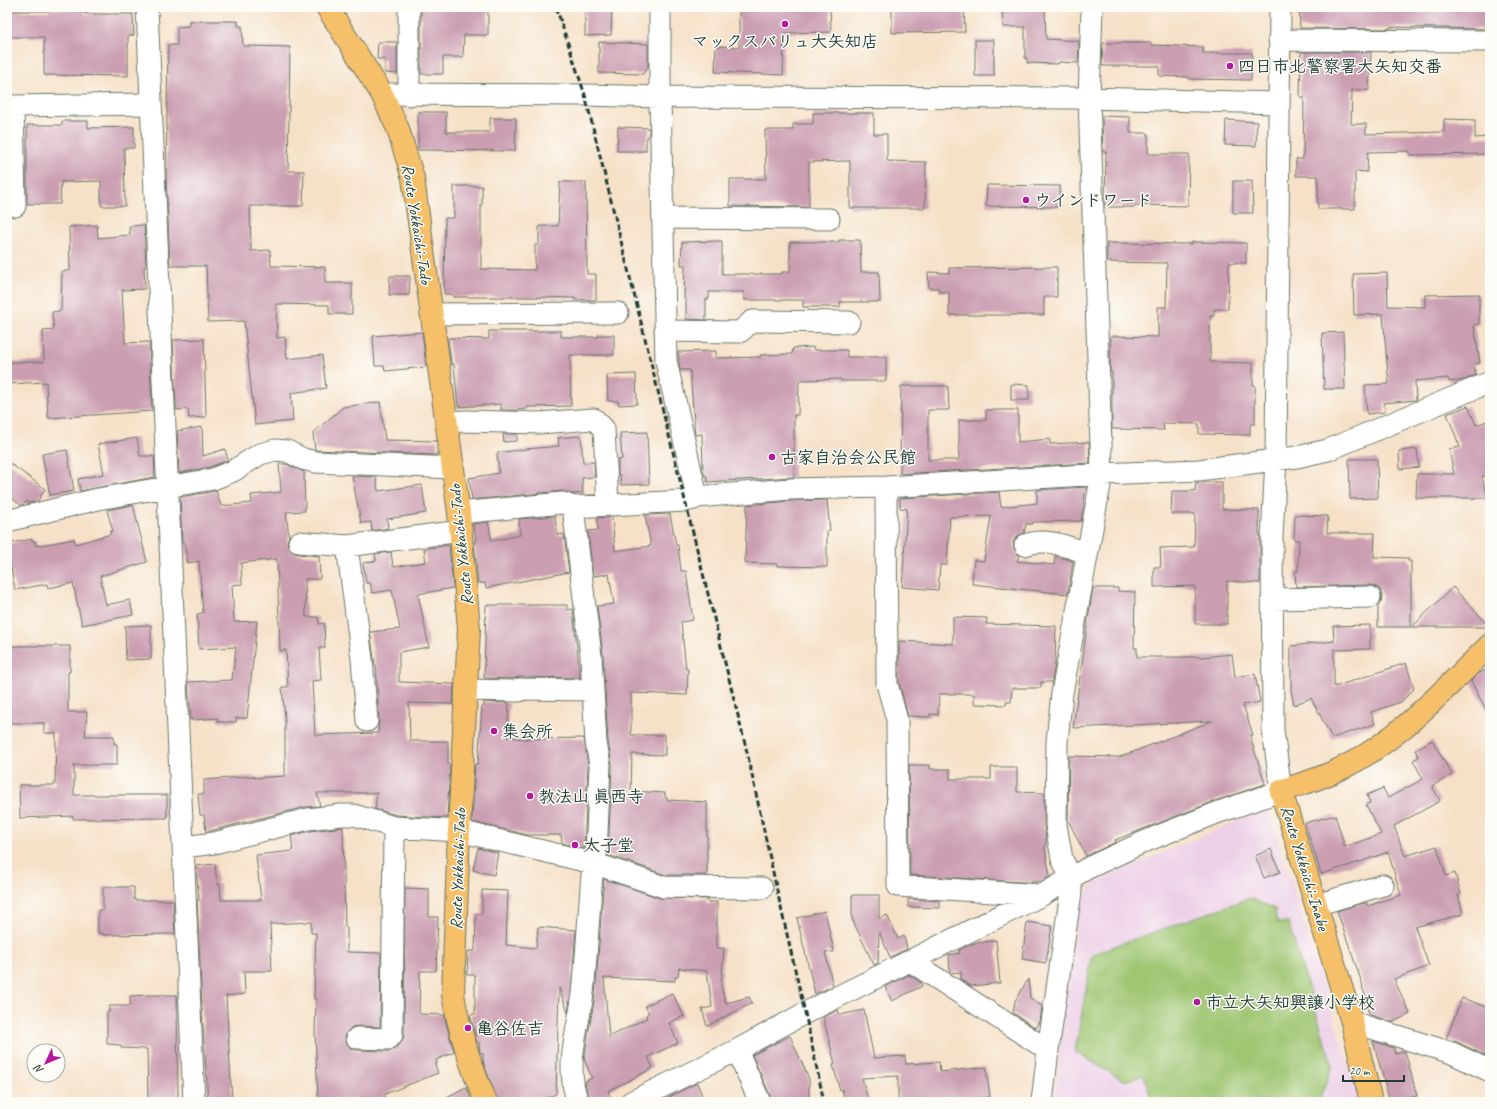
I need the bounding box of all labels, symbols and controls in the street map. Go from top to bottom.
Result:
marker: マックスバリュ大矢知店 [780,19,790,29]
place label: マックスバリュ大矢知店 [692,31,879,52]
place label: 四日市北警察署大矢知交番 [1238,56,1442,77]
marker: 四日市北警察署大矢知交番 [1225,61,1235,71]
street label: Route Yokkaichi-Tado [397,162,437,288]
place label: ウインドワード [1034,190,1153,211]
marker: ウインドワード [1021,195,1031,205]
place label: 古家自治会公民館 [780,447,916,468]
marker: 古家自治会公民館 [767,452,777,462]
street label: Route Yokkaichi-Tado [444,482,478,606]
place label: 集会所 [502,721,553,742]
marker: 集会所 [489,726,499,736]
place label: 教法山 眞西寺 [538,786,644,807]
marker: 教法山 眞西寺 [525,791,535,801]
street label: Route Yokkaichi-Inabe [1276,803,1334,934]
street label: Route Yokkaichi-Tado [445,806,471,930]
place label: 太子堂 [583,835,634,856]
marker: 太子堂 [570,840,580,850]
place label: 市立大矢知興譲小学校 [1205,992,1375,1013]
marker: 市立大矢知興譲小学校 [1192,997,1202,1007]
place label: 亀谷佐吉 [476,1018,544,1039]
marker: 亀谷佐吉 [463,1023,473,1033]
north arrow [26,1043,66,1083]
scale bar [1343,1057,1404,1083]
text: N [30,1061,46,1077]
text: 20 m [1349,1063,1371,1079]

